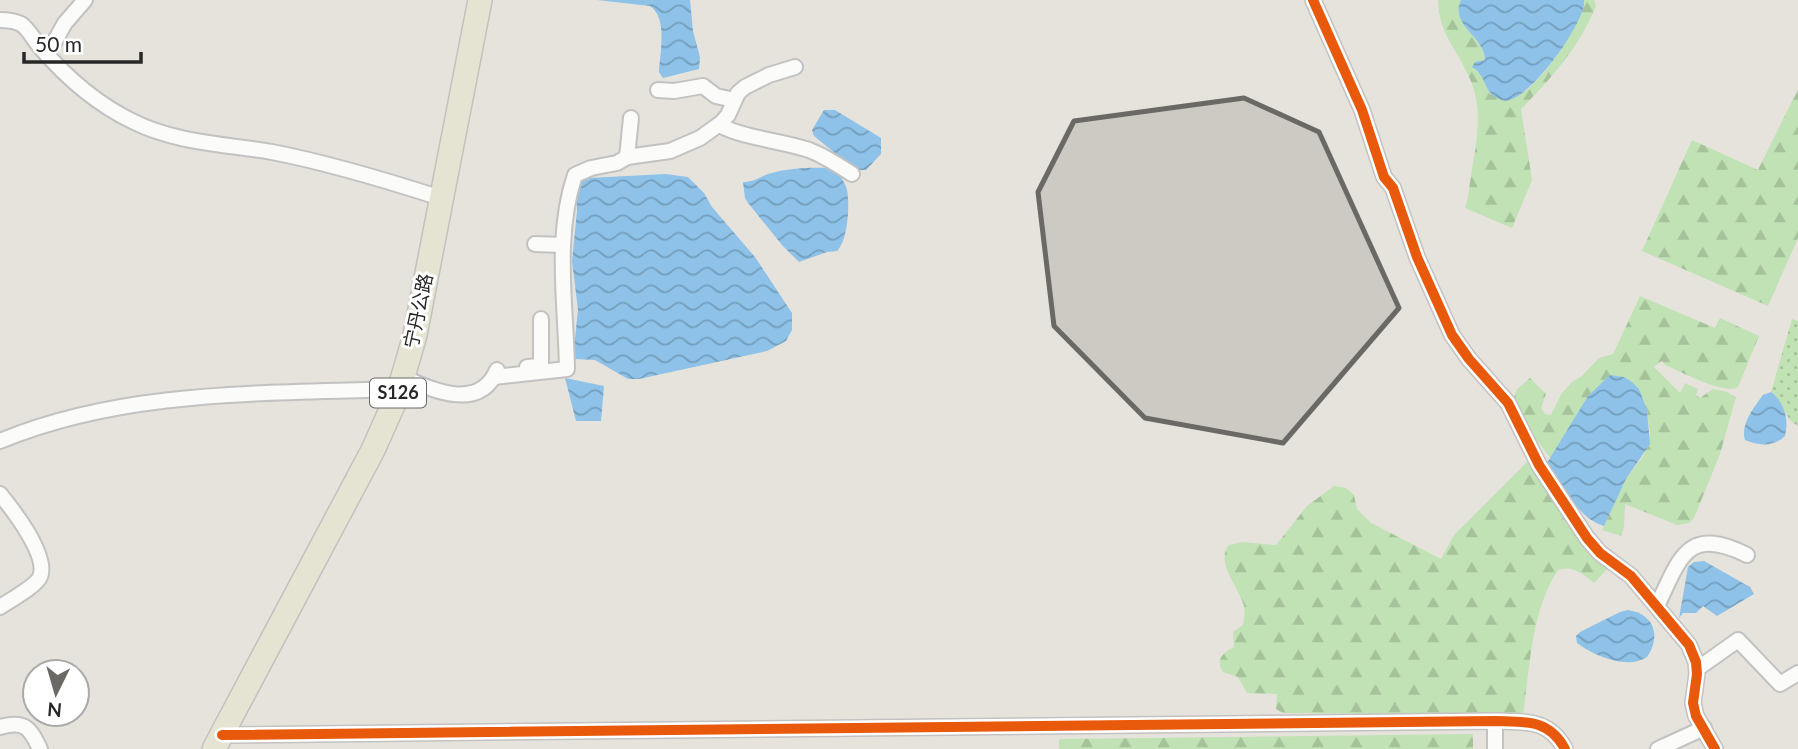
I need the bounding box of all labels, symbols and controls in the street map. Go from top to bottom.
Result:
scale bar [24,21,142,65]
text: 50 m [35,31,82,56]
street label: 宁丹公路 [398,271,437,350]
road number: S126 [370,379,426,408]
north arrow [21,658,91,728]
text: N [46,698,63,723]

